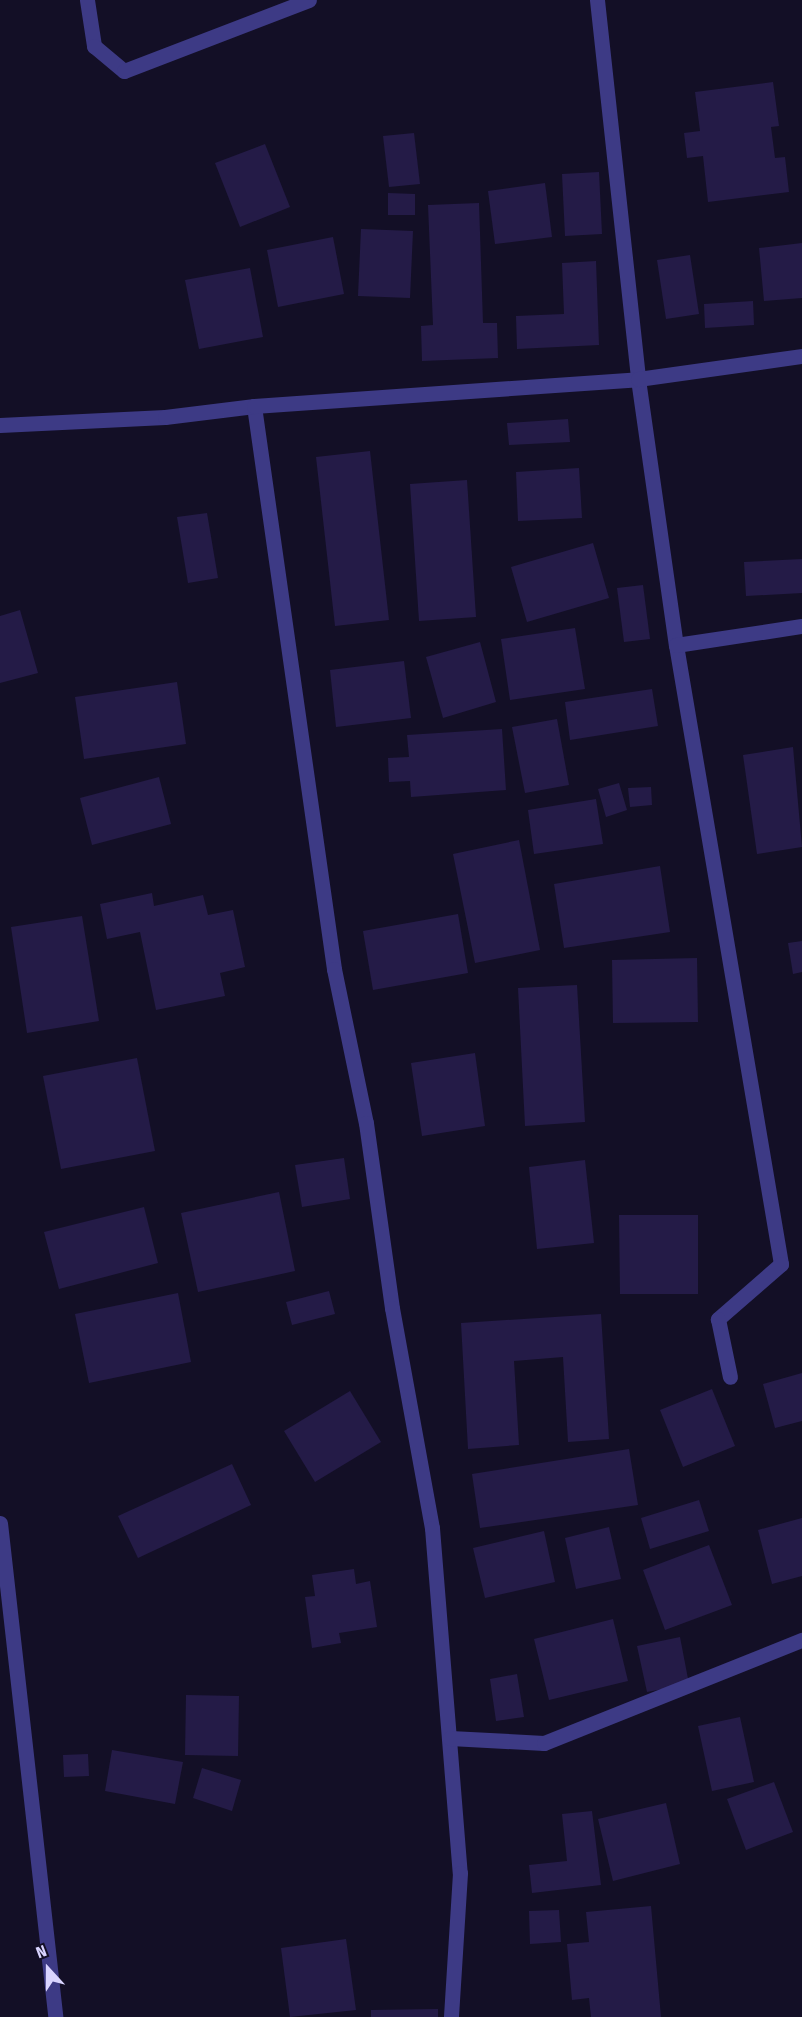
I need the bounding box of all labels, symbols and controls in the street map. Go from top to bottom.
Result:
north arrow [18,1939,78,1999]
text: N [33,1941,49,1962]

